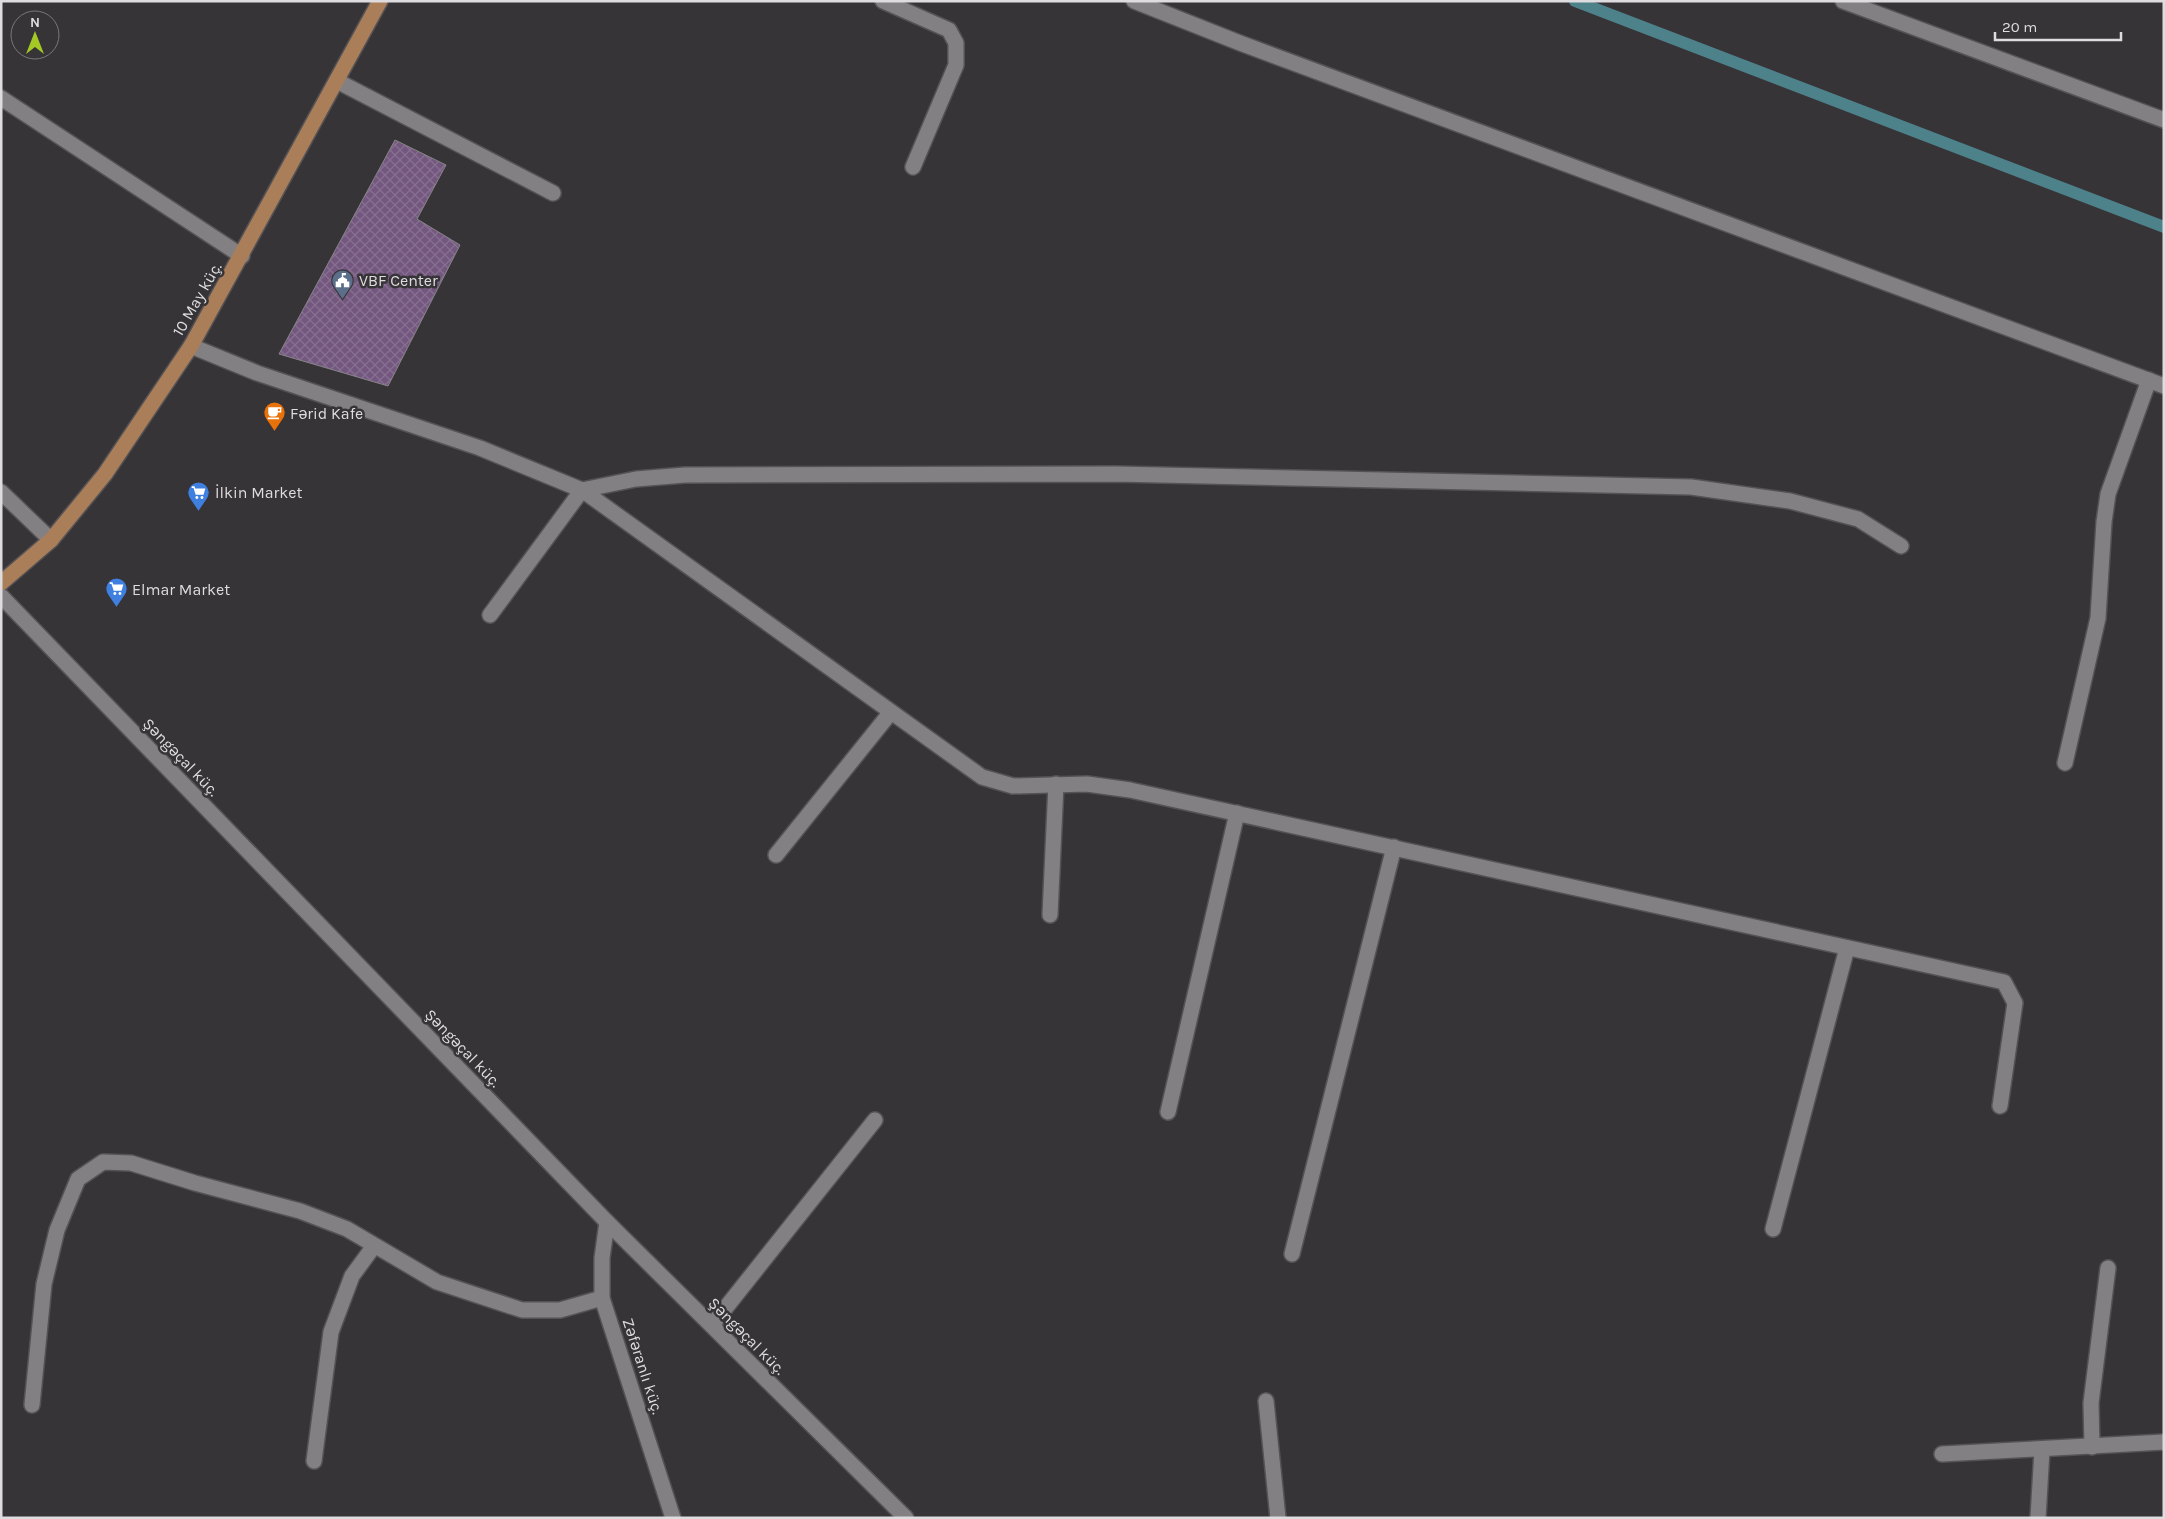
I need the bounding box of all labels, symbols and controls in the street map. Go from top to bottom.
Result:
north arrow [10,10,60,60]
scale bar [1995,10,2121,42]
text: N [30,14,40,31]
text: 20 m [2002,18,2037,36]
street label: 10 May küç. [168,259,226,339]
public building icon: VBF Center [331,268,355,299]
place label: VBF Center [359,271,438,290]
cafe icon: Fərid Kafe [262,401,286,432]
place label: Fərid Kafe [290,404,363,423]
supermarket icon: İlkin Market [187,480,211,511]
place label: İlkin Market [215,483,303,502]
supermarket icon: Elmar Market [104,577,128,608]
place label: Elmar Market [132,580,230,599]
street label: Şəngəçal küç. [139,714,223,800]
street label: Şəngəçal küç. [421,1005,505,1091]
street label: Şəngəçal küç. [704,1293,790,1379]
street label: Zəfəranlı küç. [619,1316,668,1417]

